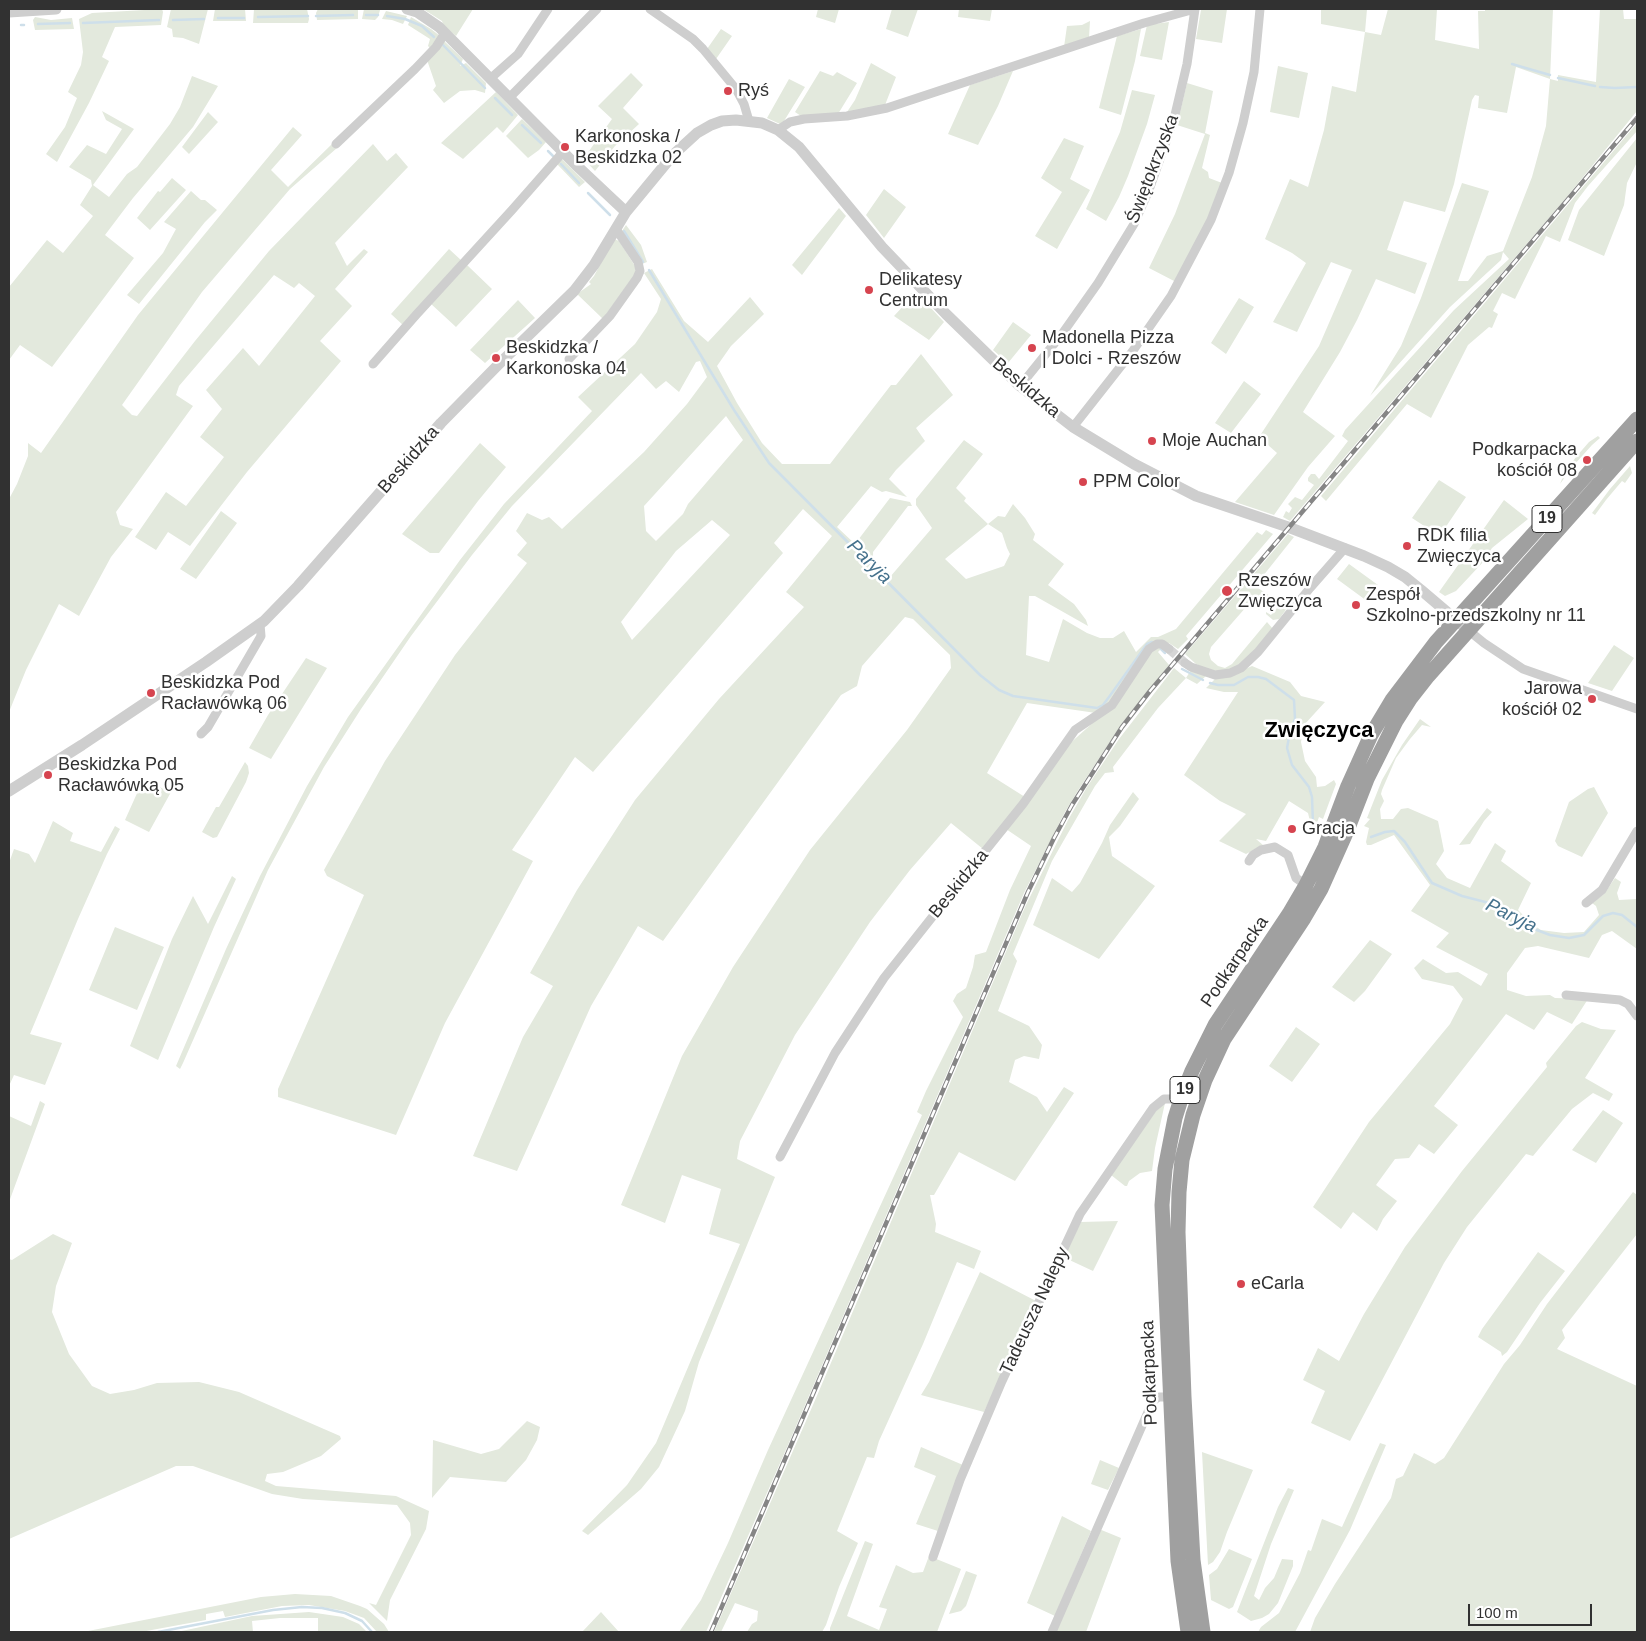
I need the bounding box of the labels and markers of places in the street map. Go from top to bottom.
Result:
place label: Ryś [738,80,769,102]
marker: Ryś [722,85,734,97]
place label: Karkonoska / Beskidzka 02 [575,126,682,168]
marker: Karkonoska / Beskidzka 02 [559,141,571,153]
place label: Delikatesy Centrum [879,269,962,312]
marker: Delikatesy Centrum [863,284,875,296]
place label: Madonella Pizza | Dolci - Rzeszów [1042,327,1181,369]
place label: Beskidzka / Karkonoska 04 [506,337,626,379]
marker: Madonella Pizza | Dolci - Rzeszów [1026,342,1038,354]
marker: Beskidzka / Karkonoska 04 [490,352,502,364]
place label: Moje Auchan [1162,430,1267,452]
marker: Moje Auchan [1146,435,1158,447]
place label: Podkarpacka kościół 08 [1472,439,1577,482]
marker: Podkarpacka kościół 08 [1581,454,1593,466]
place label: PPM Color [1093,471,1180,493]
marker: PPM Color [1077,476,1089,488]
place label: RDK filia Zwięczyca [1417,525,1501,568]
marker: RDK filia Zwięczyca [1401,540,1413,552]
place label: Rzeszów Zwięczyca [1238,570,1322,612]
marker: Rzeszów Zwięczyca [1220,584,1234,598]
place label: Zespół Szkolno-przedszkolny nr 11 [1366,584,1586,626]
marker: Zespół Szkolno-przedszkolny nr 11 [1350,599,1362,611]
place label: Beskidzka Pod Racławówką 06 [161,672,287,714]
place label: Jarowa kościół 02 [1502,678,1582,721]
marker: Beskidzka Pod Racławówką 06 [145,687,157,699]
marker: Jarowa kościół 02 [1586,693,1598,705]
place label: Beskidzka Pod Racławówką 05 [58,754,184,796]
marker: Beskidzka Pod Racławówką 05 [42,769,54,781]
place label: Gracja [1302,818,1355,840]
marker: Gracja [1286,823,1298,835]
place label: eCarla [1251,1273,1304,1295]
marker: eCarla [1235,1278,1247,1290]

